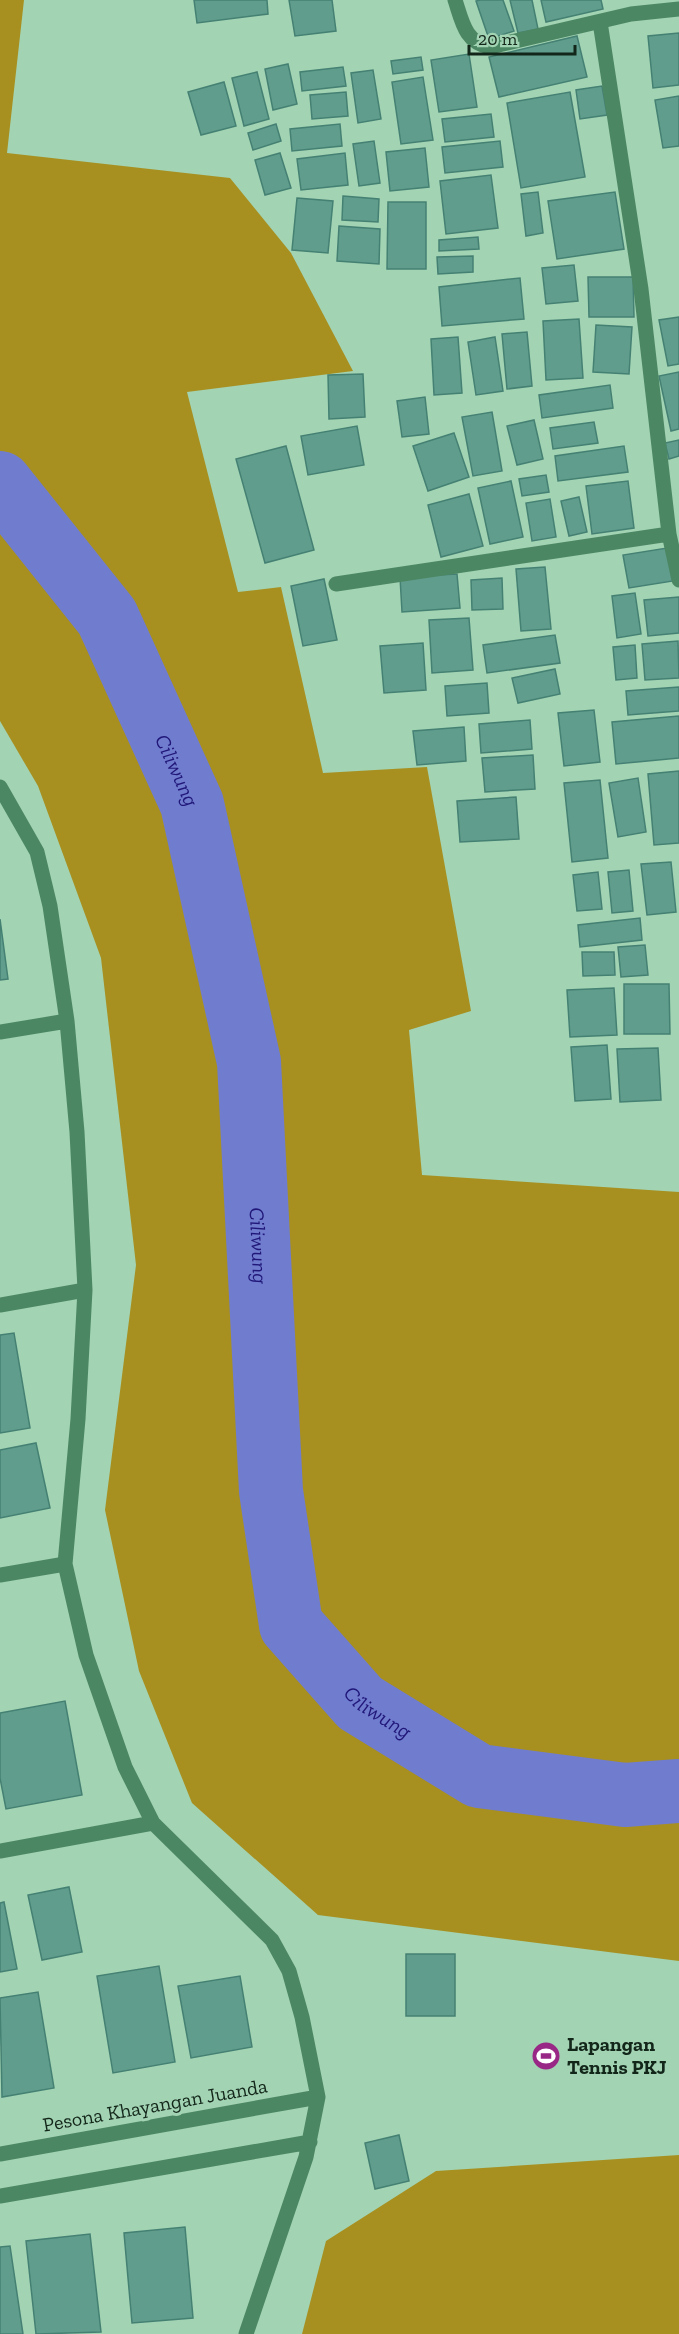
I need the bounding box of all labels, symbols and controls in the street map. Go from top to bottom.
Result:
scale bar [469,18,576,56]
text: 20 m [478,28,518,50]
water label: Ciliwung [150,730,204,810]
water label: Ciliwung [244,1207,273,1285]
water label: Ciliwung [339,1680,416,1744]
place label: Lapangan Tennis PKJ [567,2032,667,2079]
sports icon: Lapangan Tennis PKJ [530,2040,562,2072]
street label: Pesona Khayangan Juanda [41,2073,270,2137]

